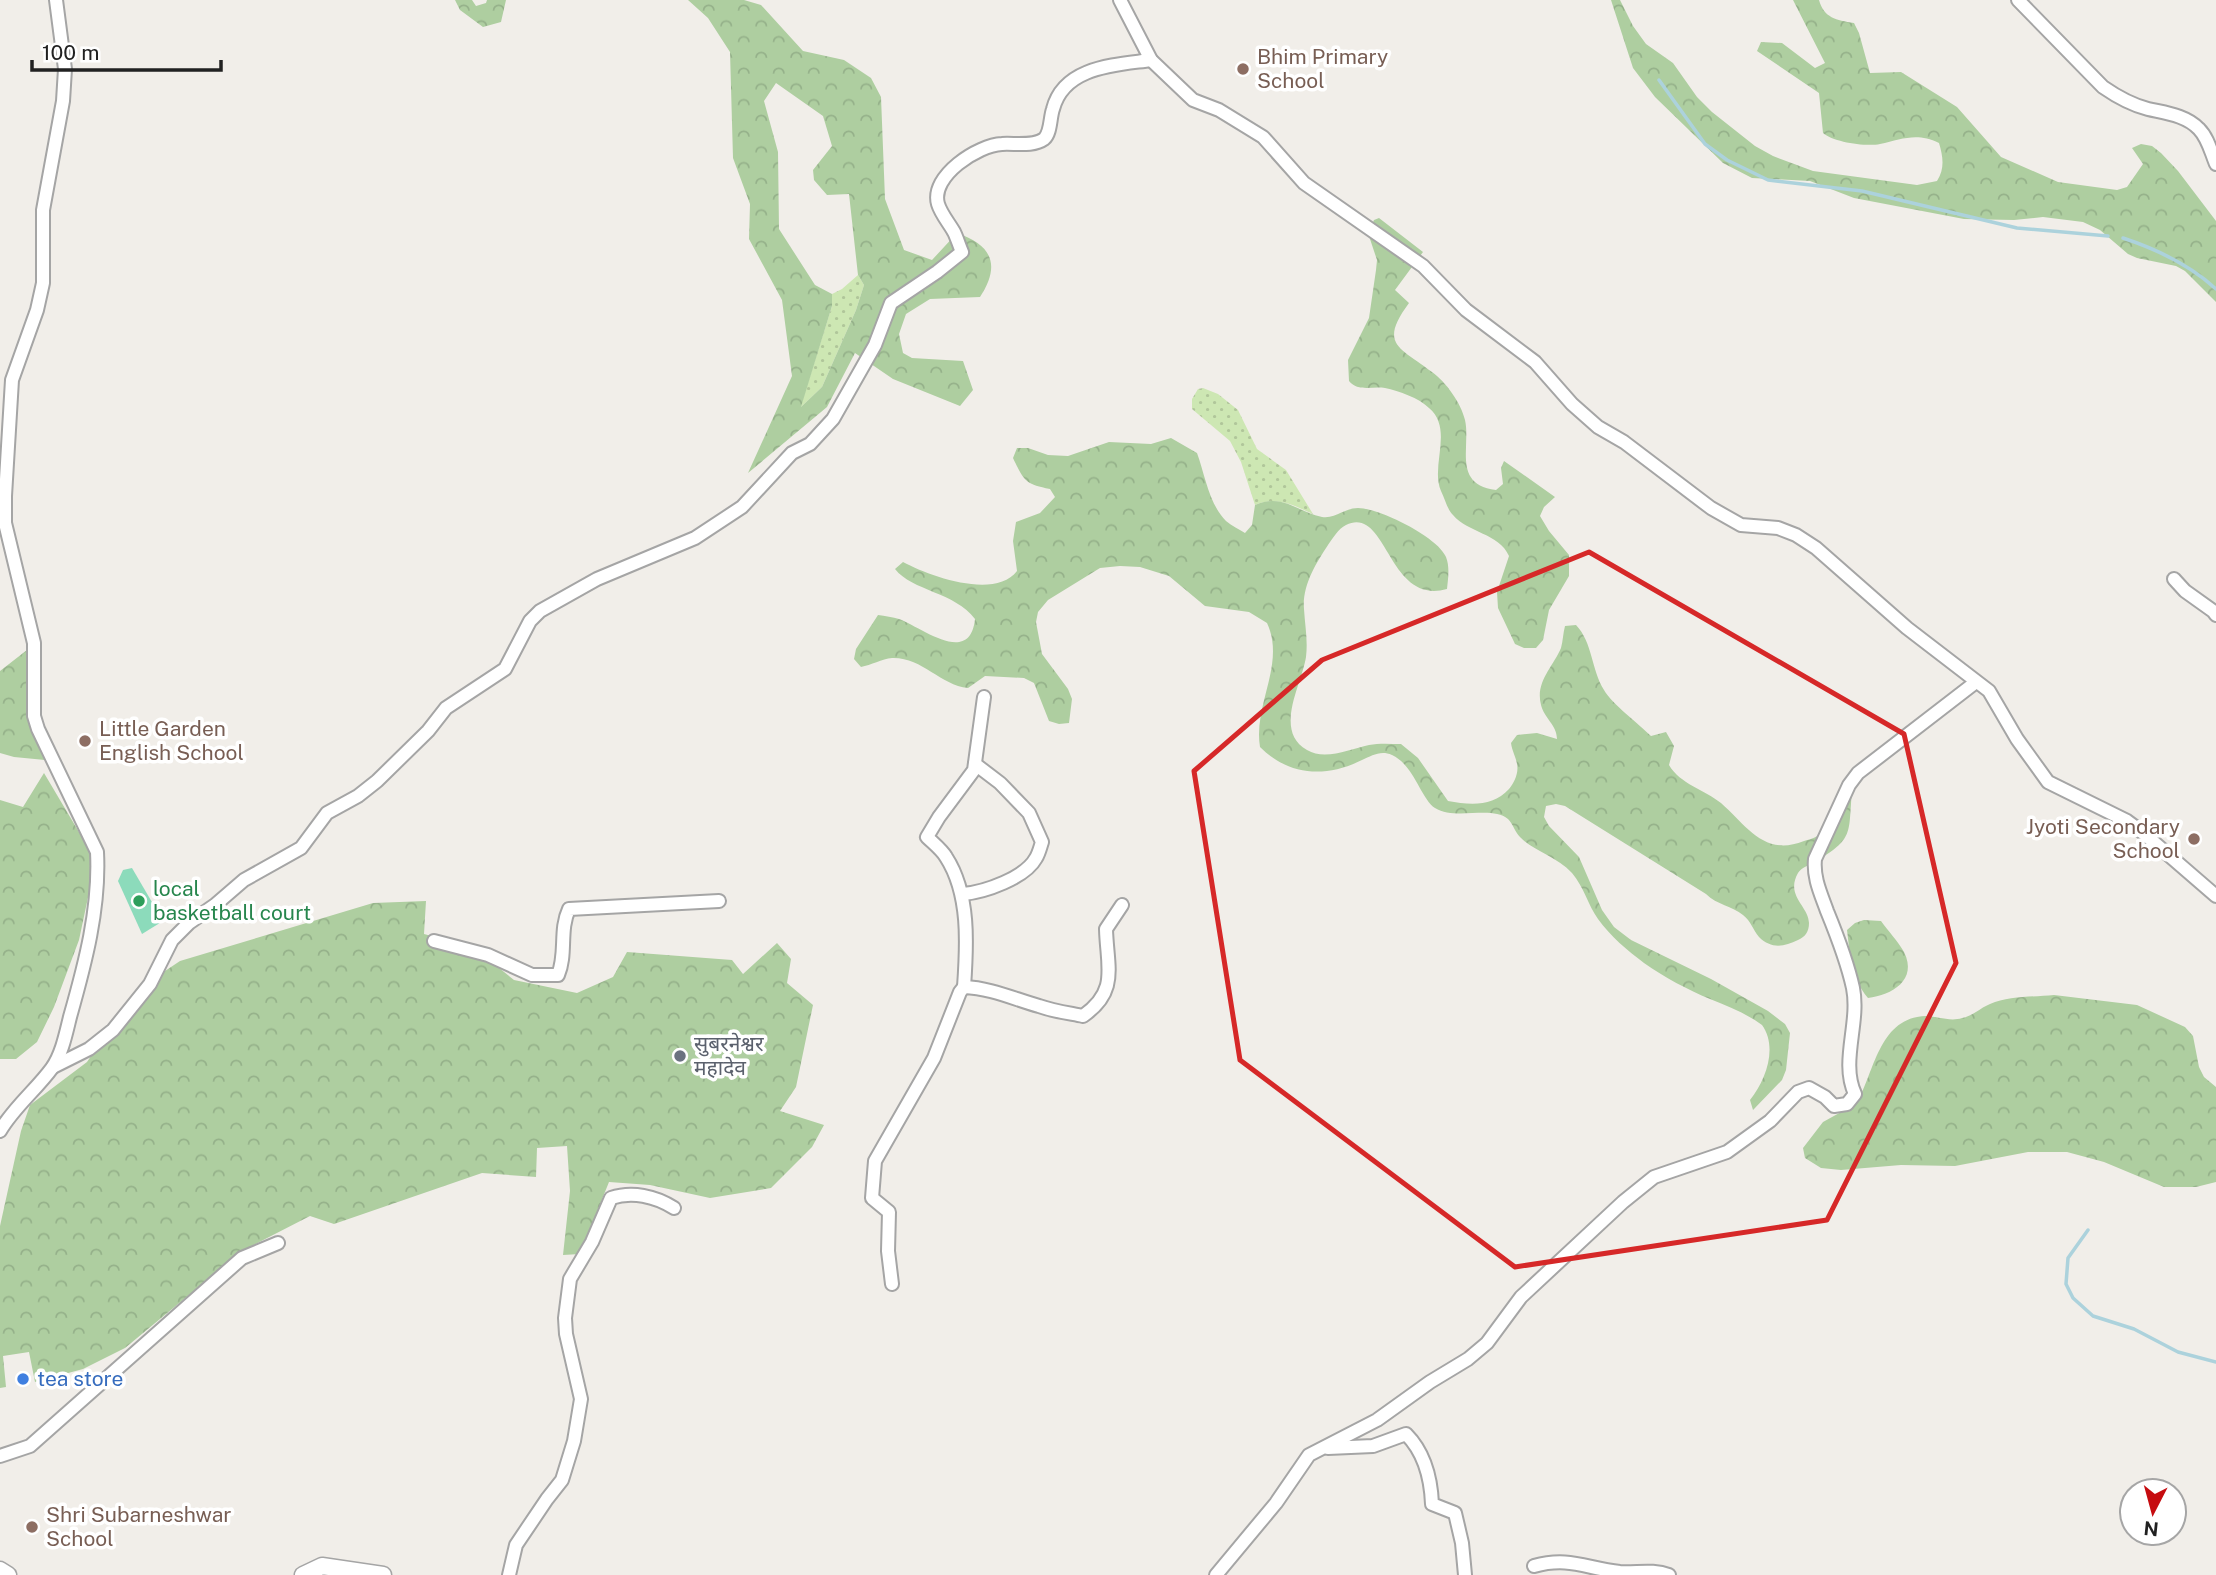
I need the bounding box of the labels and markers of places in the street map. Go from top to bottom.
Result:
place label: Bhim Primary School [1257,44,1388,93]
marker: Bhim Primary School [1235,61,1251,77]
place label: Little Garden English School [99,716,244,765]
marker: Little Garden English School [77,733,93,749]
place label: Jyoti Secondary School [2026,814,2180,863]
marker: Jyoti Secondary School [2186,831,2202,847]
place label: local basketball court [153,876,311,925]
marker: local basketball court [131,893,147,909]
place label: सुबरनेश्वर महादेव [694,1031,764,1080]
marker: सुबरनेश्वर महादेव [672,1048,688,1064]
place label: tea store [37,1366,123,1391]
marker: tea store [15,1371,31,1387]
place label: Shri Subarneshwar School [46,1502,232,1551]
marker: Shri Subarneshwar School [24,1519,40,1535]

